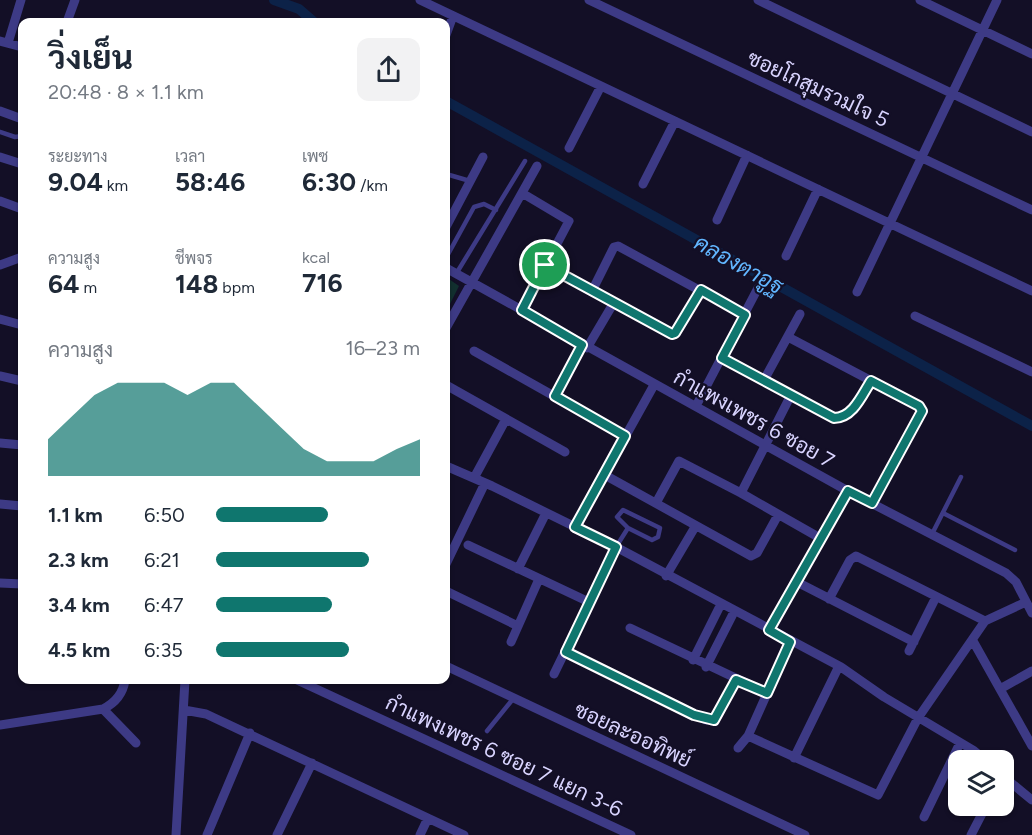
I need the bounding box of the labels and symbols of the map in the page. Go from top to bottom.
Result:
street label: ซอยโกสุมรวมใจ 5 [743,45,893,134]
water label: คลองตาอูฐ [689,229,789,302]
pin [519,239,570,290]
street label: กำแพงเพชร 6 ซอย 7 [670,364,839,473]
street label: กำแพงเพชร 6 ซอย 7 แยก 3-6 [382,690,627,822]
street label: ซอยละออทิพย์ [571,696,696,773]

